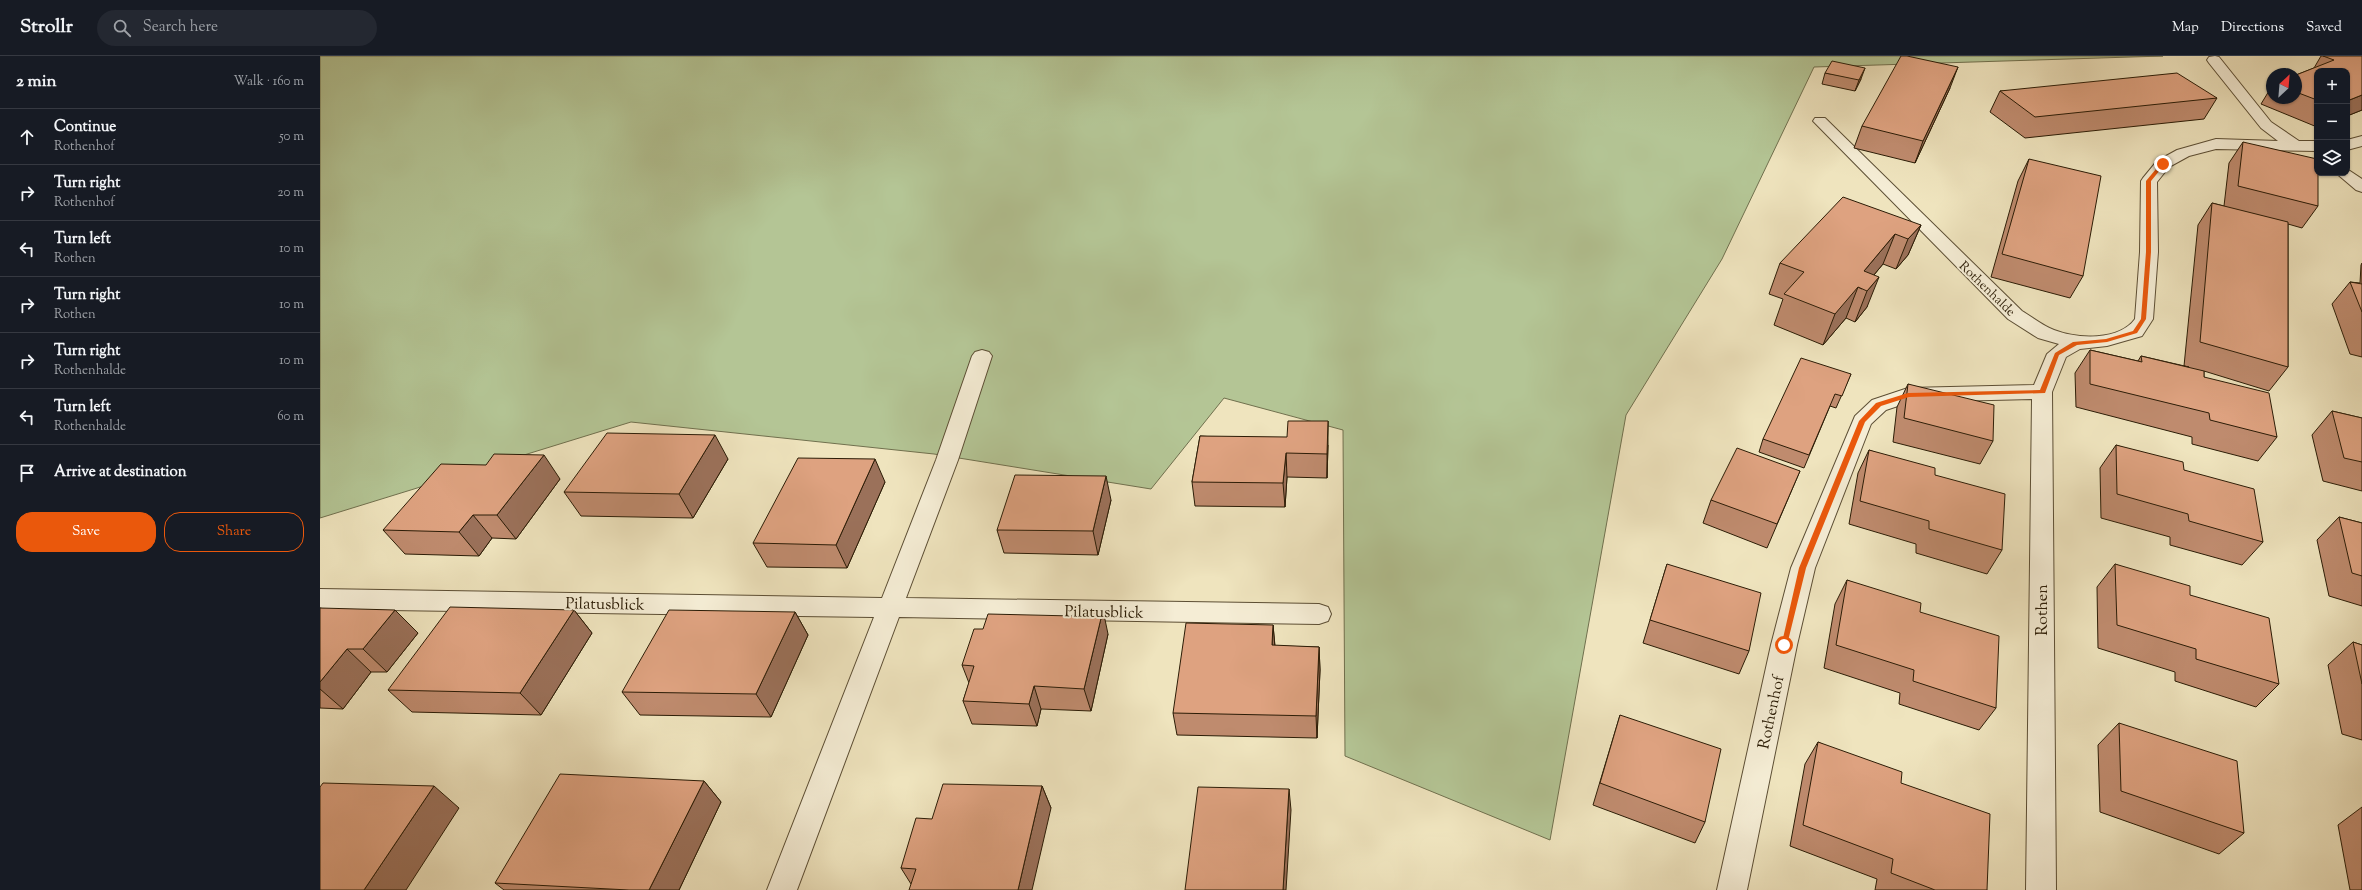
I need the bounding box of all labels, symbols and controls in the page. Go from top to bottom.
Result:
search box [97,10,377,46]
text: Strollr [20,14,73,41]
icon: search [111,17,133,39]
text: Search here [143,17,218,38]
text: Map [2172,18,2199,38]
text: Directions [2221,18,2284,38]
text: Saved [2306,18,2342,38]
north arrow [2266,68,2302,104]
map controls [2314,68,2350,176]
button: + [2314,68,2350,104]
text: 2 min [16,70,57,94]
text: Walk · 160 m [233,73,304,91]
button: − [2314,104,2350,140]
text: Continue [54,117,116,138]
icon: ahead [16,126,38,148]
text: 50 m [279,128,304,146]
text: Rothenhof [54,138,115,156]
button: layers [2314,140,2350,176]
route end [2154,155,2172,173]
text: Turn right [54,173,120,194]
icon: right [16,182,38,204]
text: 20 m [278,184,304,202]
text: Rothenhof [54,194,115,212]
text: Turn left [54,229,111,250]
icon: left [16,238,38,260]
text: 10 m [279,240,304,258]
text: Rothen [54,250,96,268]
street label: Rothenhalde [1954,258,2019,321]
text: Turn right [54,285,120,306]
icon: right [16,294,38,316]
text: 10 m [279,296,304,314]
text: Rothen [54,306,96,324]
text: Turn right [54,341,120,362]
icon: right [16,350,38,372]
text: 10 m [279,352,304,370]
text: Rothenhalde [54,362,126,380]
text: Turn left [54,397,111,418]
icon: left [16,406,38,428]
text: 60 m [277,408,304,426]
text: Rothenhalde [54,418,126,436]
icon: arrive [16,462,38,484]
text: Arrive at destination [54,462,187,483]
button: Save [16,512,156,552]
button: Share [164,512,304,552]
street label: Rothen [2032,584,2055,636]
street label: Pilatusblick [565,593,645,618]
street label: Pilatusblick [1064,601,1144,626]
route start [1775,636,1793,654]
street label: Rothenhof [1753,672,1792,752]

